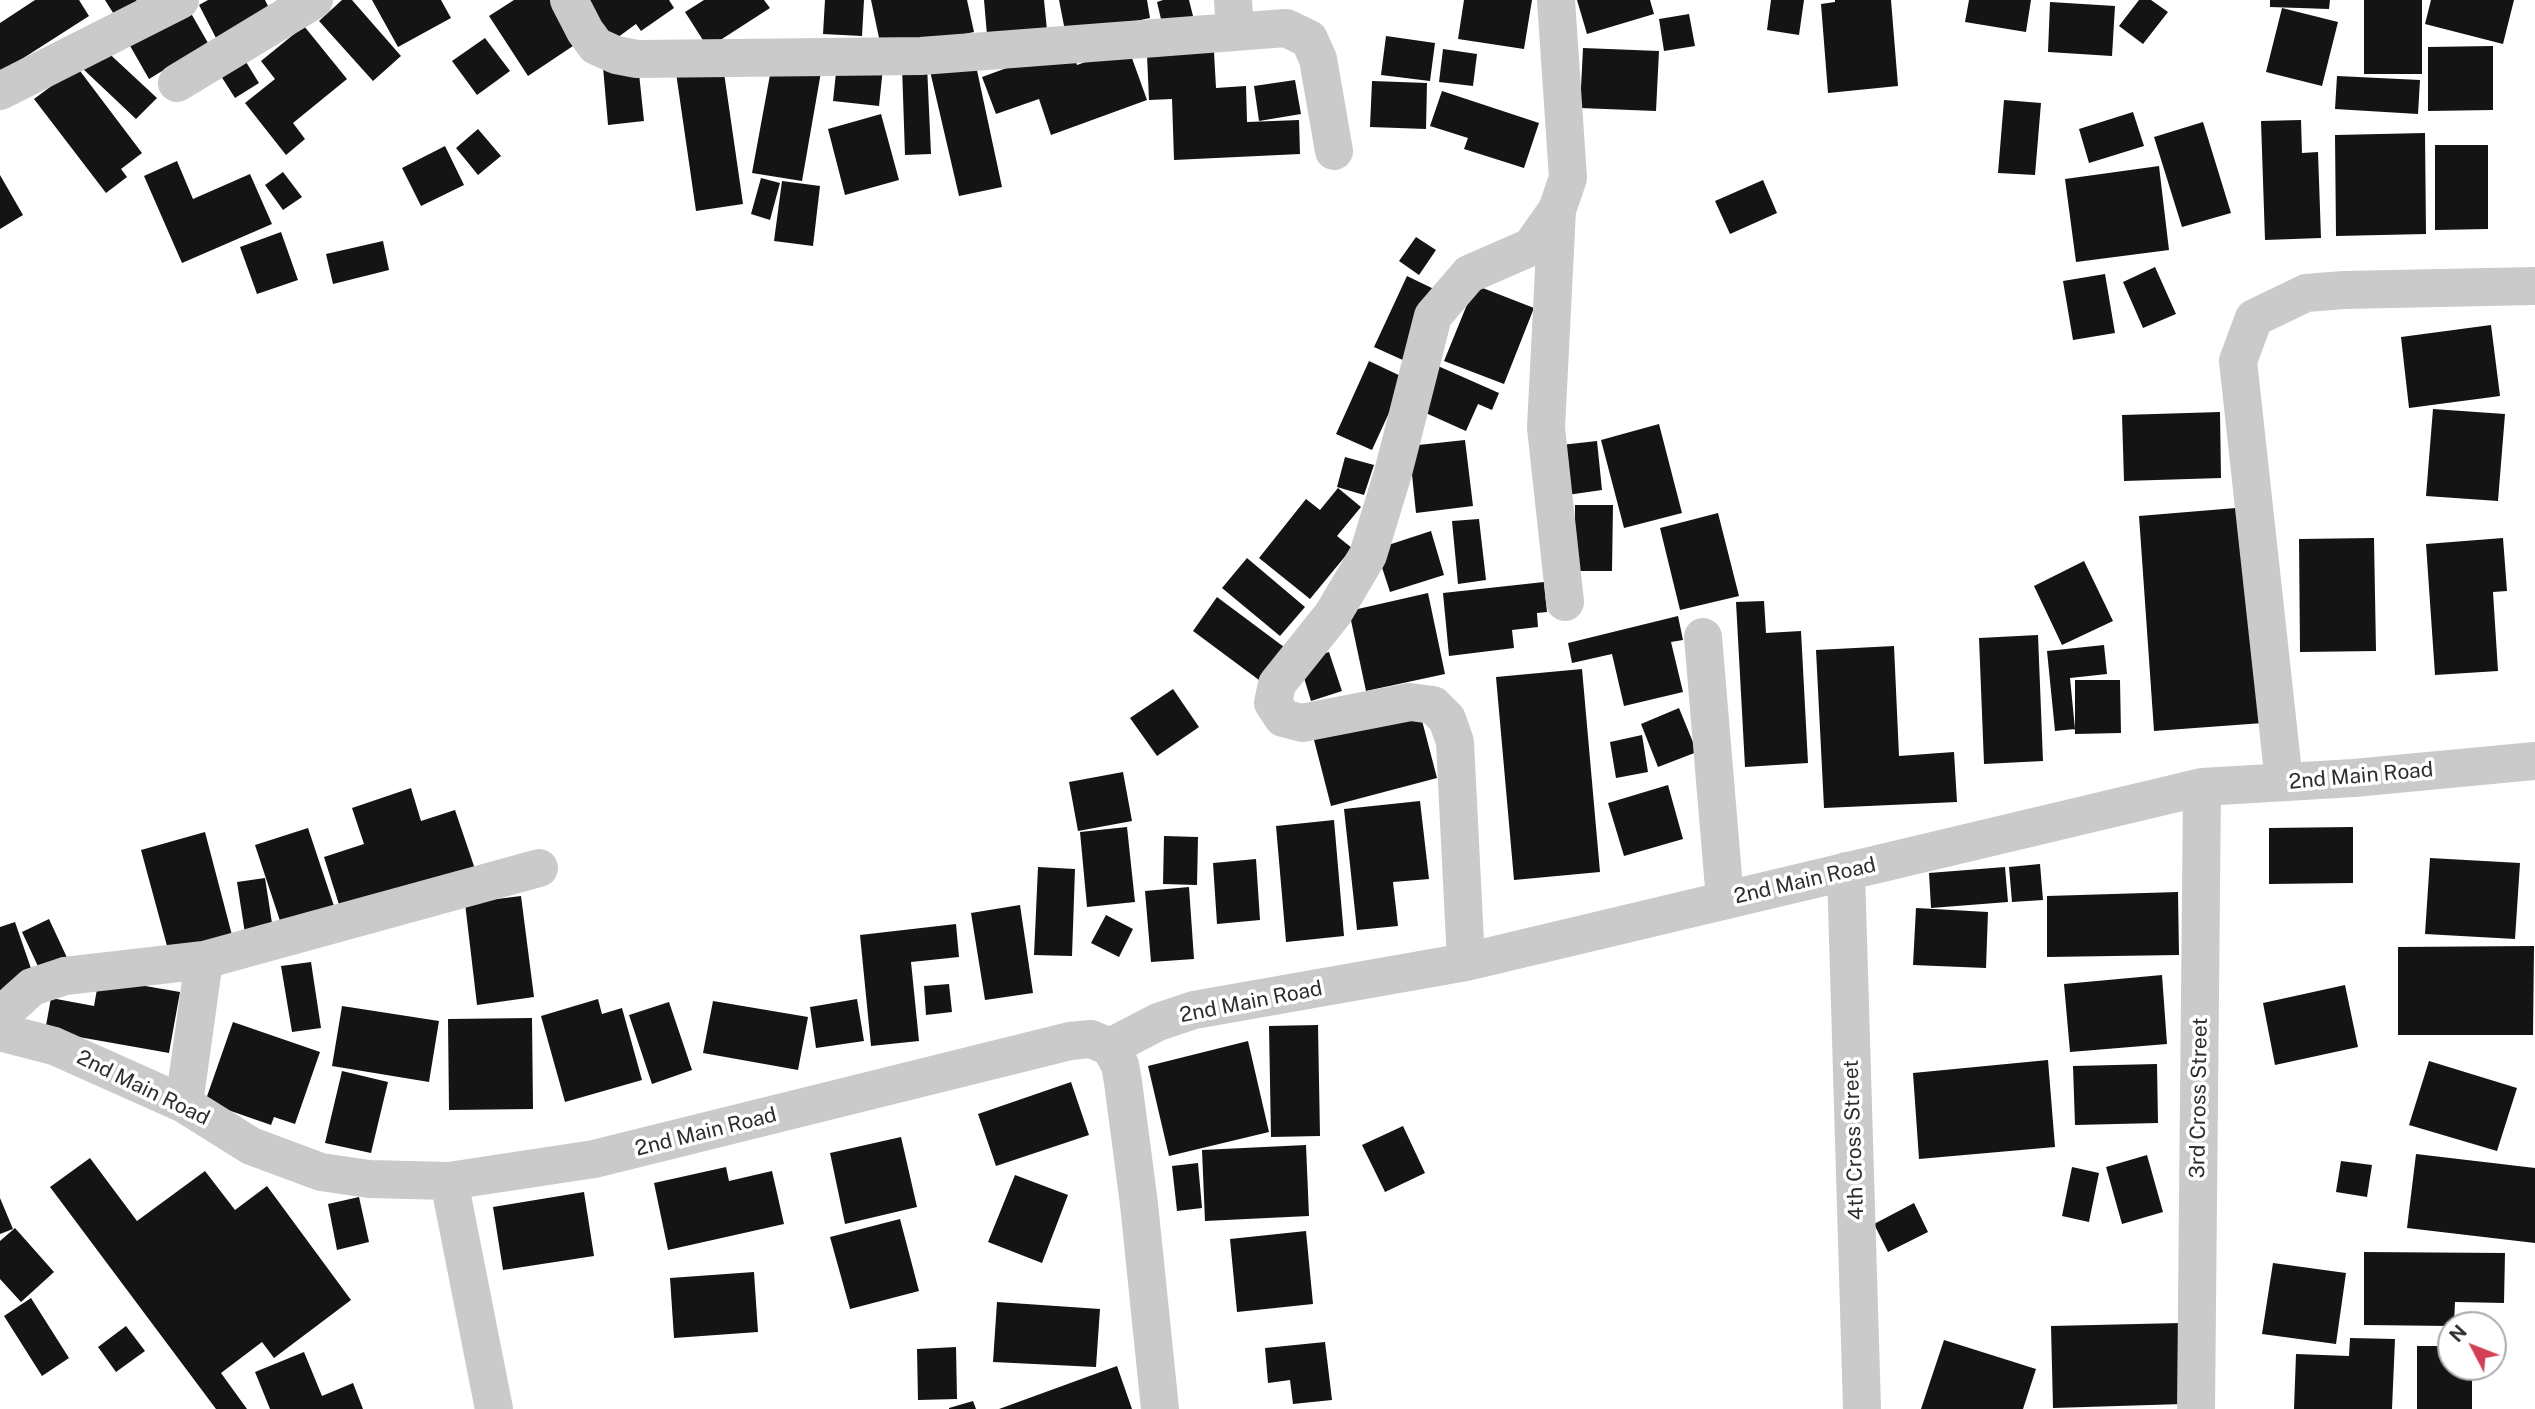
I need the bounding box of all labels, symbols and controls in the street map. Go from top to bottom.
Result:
street label: 2nd Main Road [2288,757,2434,795]
street label: 2nd Main Road [1732,852,1878,910]
street label: 2nd Main Road [1178,976,1324,1028]
street label: 3rd Cross Street [2185,1017,2213,1179]
street label: 2nd Main Road [72,1045,214,1131]
street label: 4th Cross Street [1839,1059,1869,1221]
street label: 2nd Main Road [633,1102,779,1162]
north arrow [2437,1311,2507,1381]
text: N [2445,1320,2471,1346]

